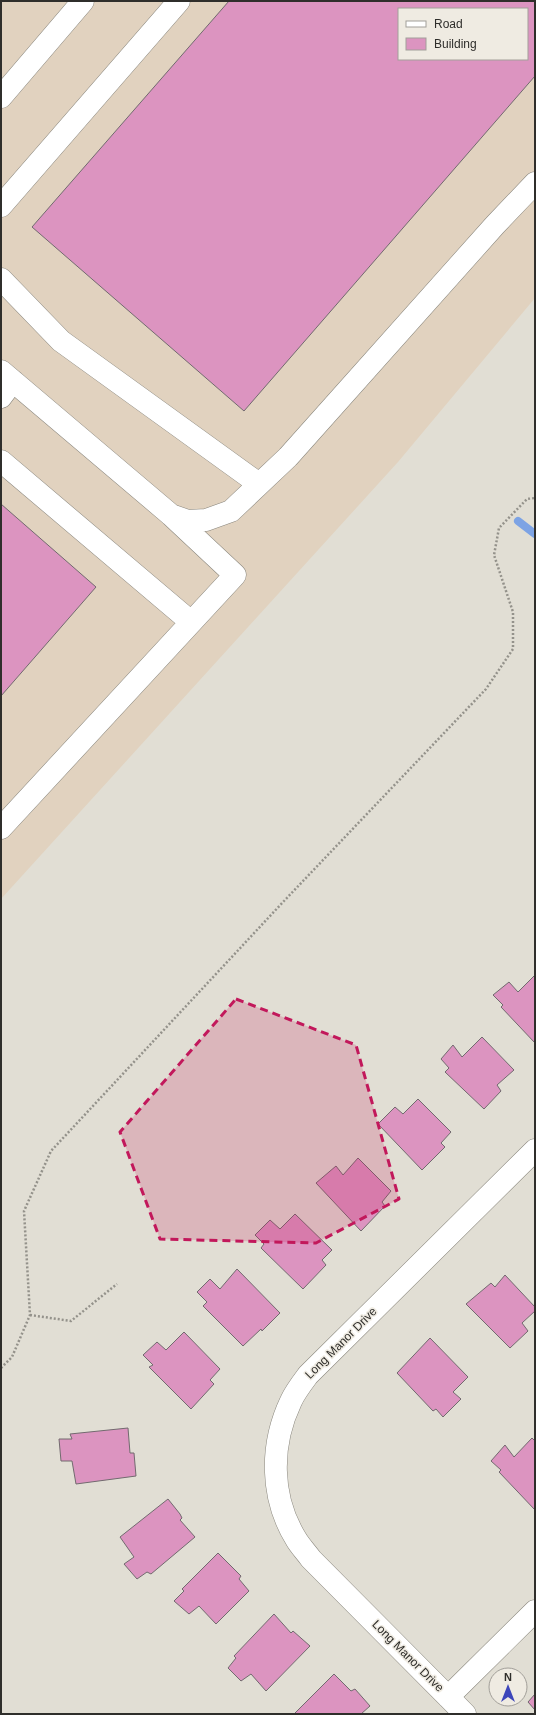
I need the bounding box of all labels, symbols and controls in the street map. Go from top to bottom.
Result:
legend [398,8,528,60]
text: Road [434,17,463,31]
text: Building [434,37,477,51]
street label: Long Manor Drive [302,1304,380,1382]
street label: Long Manor Drive [369,1617,447,1695]
north arrow [488,1667,528,1707]
text: N [504,1671,512,1683]

